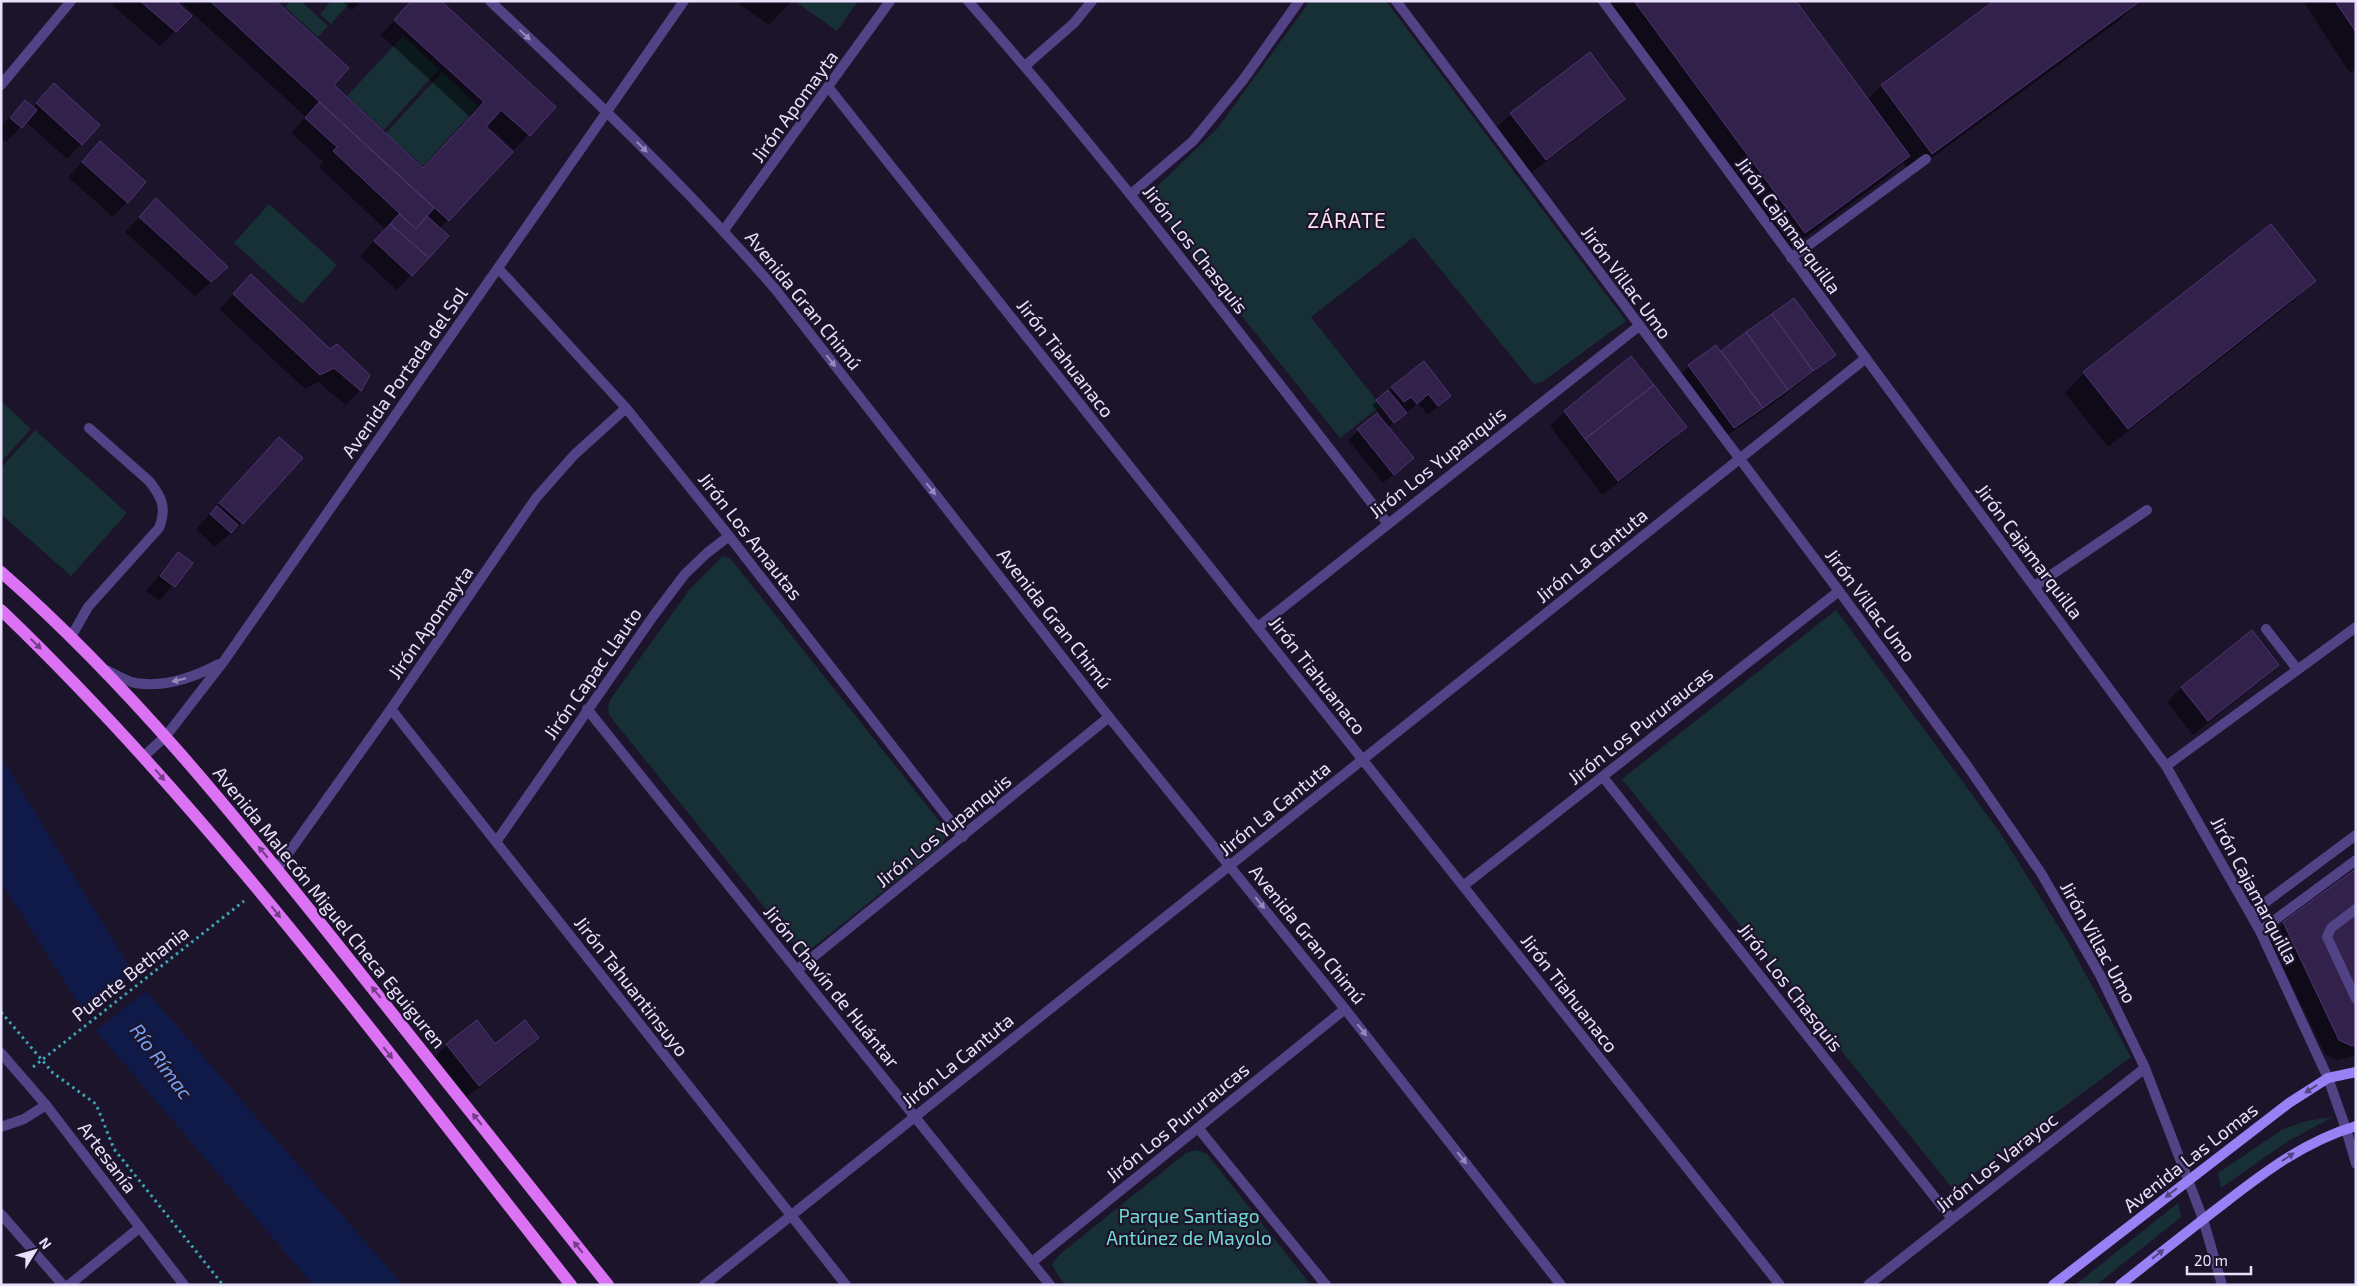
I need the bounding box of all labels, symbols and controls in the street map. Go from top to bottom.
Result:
one-way arrow [519,29,531,41]
street label: Jirón Apomayta [746,46,842,166]
one-way arrow [636,141,648,153]
street label: Jirón Cajamarquilla [1732,152,1846,298]
street label: Jirón Los Chasquis [1139,180,1253,318]
district label: ZÁRATE [1307,207,1387,232]
street label: Jirón Villac Umo [1577,221,1677,343]
street label: Avenida Gran Chimú [741,226,867,374]
street label: Avenida Portada del Sol [336,282,472,462]
street label: Jirón Tiahuanaco [1013,294,1119,422]
one-way arrow [825,354,836,367]
street label: Jirón Los Yupanquis [1364,401,1510,523]
street label: Jirón Los Amautas [694,468,808,604]
street label: Jirón Cajamarquilla [1972,479,2088,623]
one-way arrow [926,482,936,495]
street label: Jirón La Cantuta [1530,503,1652,607]
street label: Avenida Gran Chimú [993,543,1117,693]
street label: Jirón Villac Umo [1821,544,1921,666]
street label: Jirón Apomayta [383,561,477,683]
street label: Jirón Capac Llauto [538,603,646,743]
street label: Jirón Tiahuanaco [1265,611,1371,739]
one-way arrow [30,638,42,650]
street label: Jirón Los Pururaucas [1563,661,1717,789]
one-way arrow [172,676,187,684]
street label: Jirón La Cantuta [1213,756,1335,860]
street label: Avenida Malecón Miguel Checa Eguiguren [209,761,451,1053]
one-way arrow [155,768,166,781]
street label: Jirón Los Yupanquis [871,768,1015,892]
street label: Jirón Cajamarquilla [2206,812,2304,968]
one-way arrow [258,846,269,858]
street label: Avenida Gran Chimú [1245,860,1371,1008]
street label: Jirón Villac Umo [2056,877,2142,1007]
one-way arrow [1255,896,1266,909]
street label: Jirón Chavín de Huántar [759,900,905,1072]
one-way arrow [271,905,282,918]
street label: Jirón Tahuantinsuyo [570,911,694,1061]
street label: Jirón Los Chasquis [1734,918,1848,1056]
street label: Puente Bethania [67,920,193,1026]
street label: Jirón Tiahuanaco [1517,929,1623,1057]
one-way arrow [370,986,381,999]
street label: Jirón La Cantuta [896,1008,1018,1112]
water label: Río Rímac [126,1018,199,1104]
one-way arrow [1356,1023,1367,1036]
one-way arrow [383,1047,393,1060]
street label: Jirón Los Pururaucas [1101,1057,1253,1187]
one-way arrow [2304,1084,2318,1094]
street label: Avenida Las Lomas [2118,1097,2262,1217]
street label: Jirón Los Varayoc [1931,1107,2061,1217]
one-way arrow [471,1113,482,1126]
street label: Artesanía [74,1117,142,1197]
one-way arrow [1457,1151,1467,1165]
one-way arrow [2282,1152,2295,1162]
one-way arrow [2164,1188,2178,1198]
park label: Parque Santiago Antúnez de Mayolo [1106,1204,1272,1249]
north arrow [10,1226,60,1276]
text: N [36,1234,56,1252]
one-way arrow [572,1240,583,1253]
scale bar [2187,1244,2251,1276]
one-way arrow [2152,1249,2165,1260]
text: 20 m [2194,1251,2228,1269]

